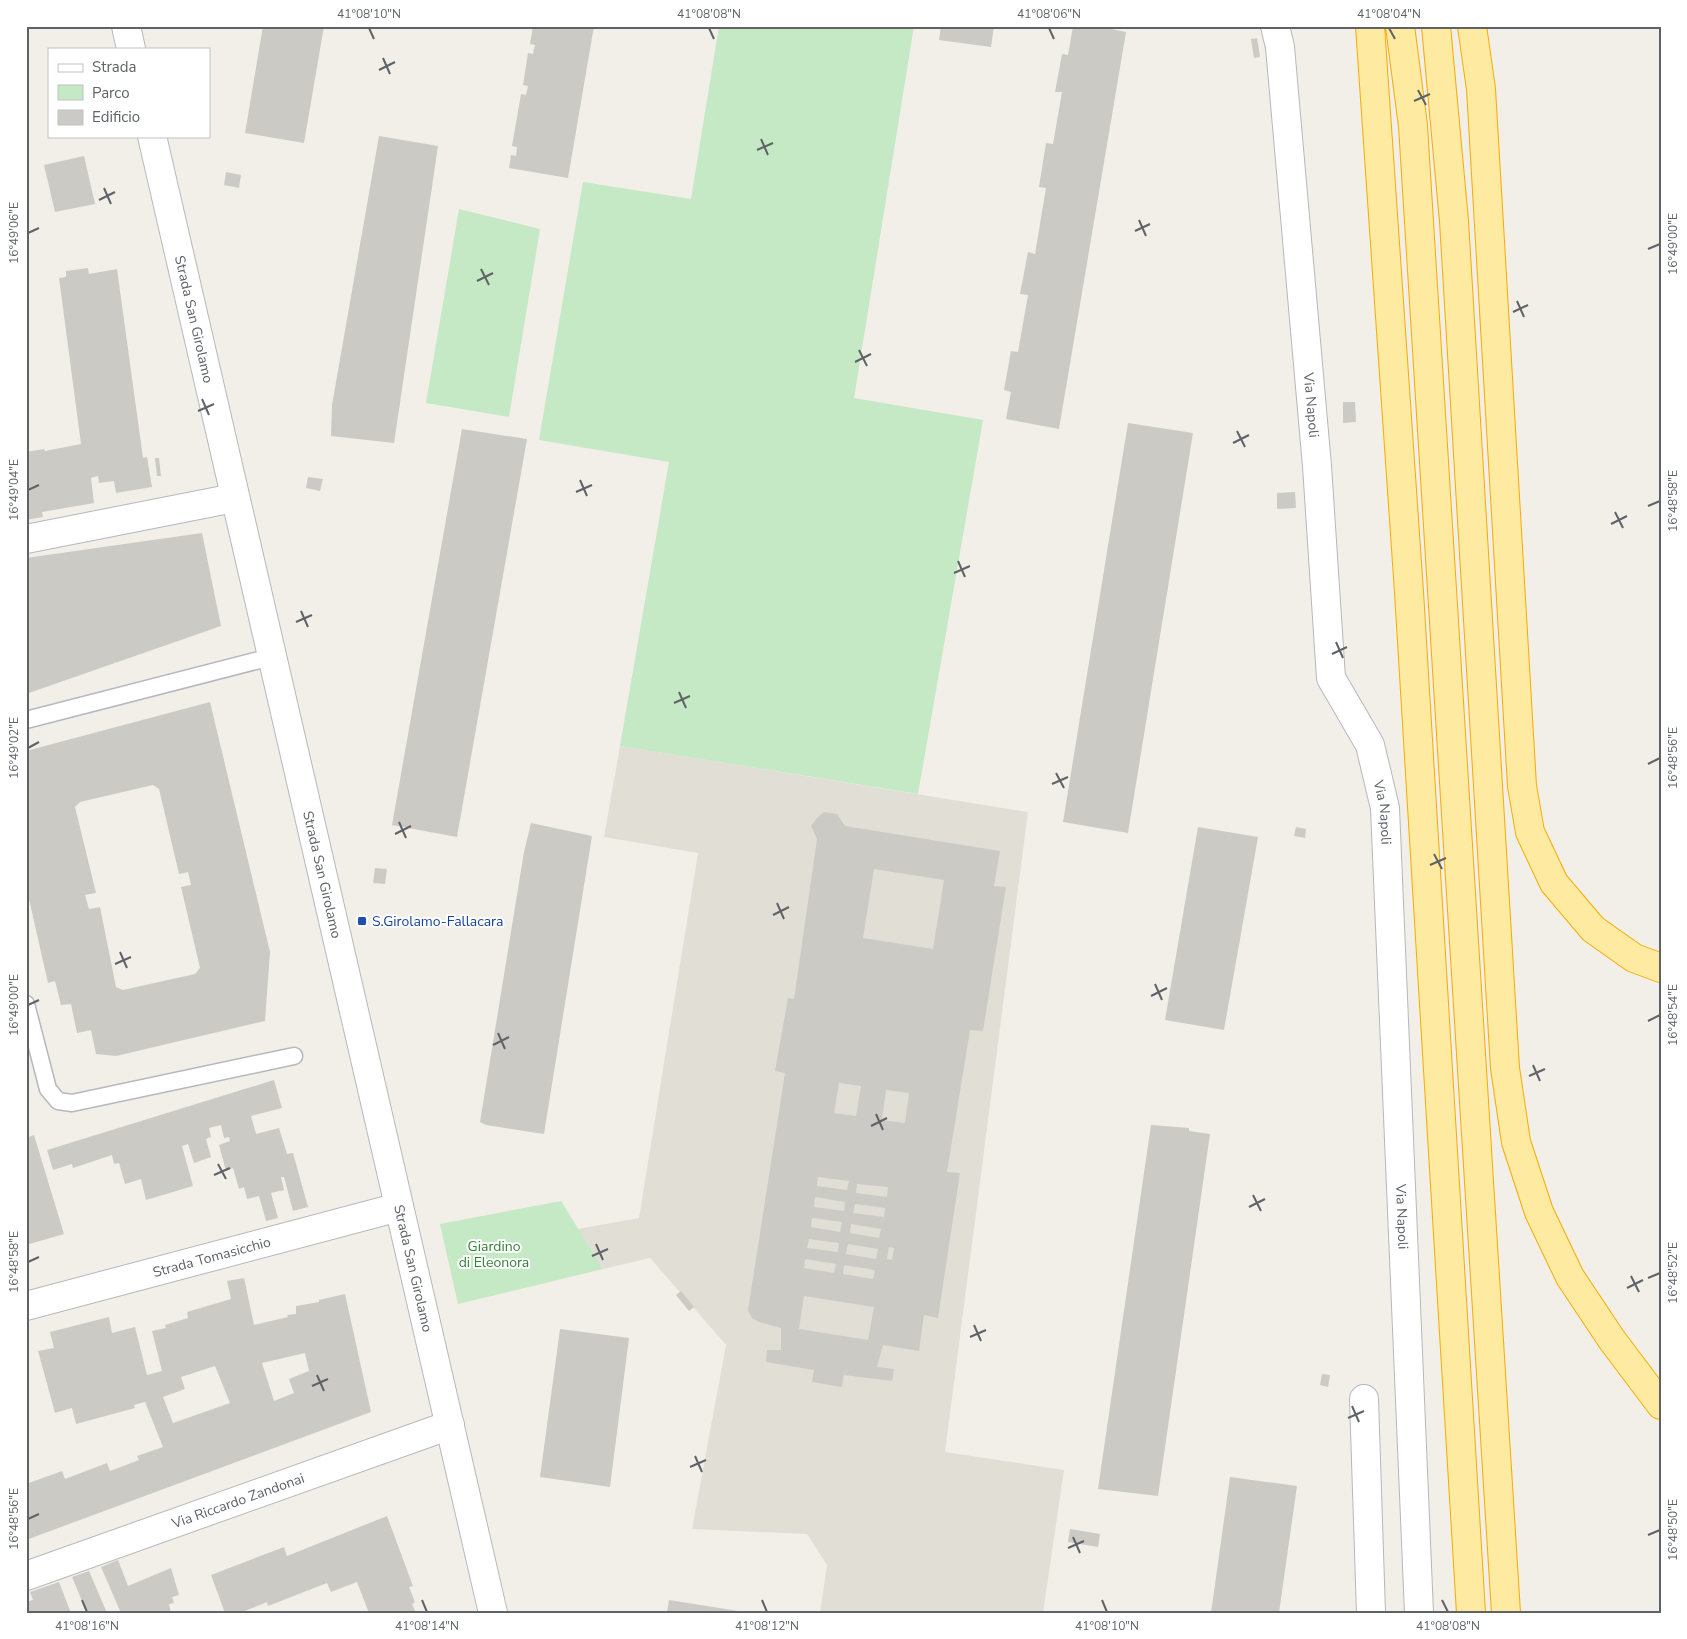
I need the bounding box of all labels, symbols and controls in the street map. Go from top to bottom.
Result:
text: 41°08'10"N [337,6,401,22]
text: 41°08'08"N [677,6,741,22]
text: 41°08'06"N [1017,6,1081,22]
text: 41°08'04"N [1357,6,1421,22]
legend [48,48,210,138]
text: Strada [92,57,136,77]
text: Parco [92,83,130,103]
text: Edificio [92,107,140,127]
text: 16°49'06"E [6,202,22,264]
text: 16°49'00"E [1665,213,1681,275]
street label: Strada San Girolamo [170,254,218,385]
street label: Via Napoli [1299,371,1324,438]
text: 16°49'04"E [6,459,22,521]
text: 16°48'58"E [1665,470,1681,532]
text: 16°49'02"E [6,717,22,779]
text: 16°48'56"E [1665,727,1681,789]
street label: Via Napoli [1369,777,1396,845]
street label: Strada San Girolamo [299,809,346,940]
place label: S.Girolamo-Fallacara [372,912,503,931]
marker: S.Girolamo-Fallacara [356,915,368,927]
text: 16°49'00"E [6,974,22,1036]
text: 16°48'54"E [1665,984,1681,1046]
street label: Via Napoli [1391,1183,1413,1250]
street label: Strada San Girolamo [389,1203,437,1334]
text: 16°48'58"E [6,1231,22,1293]
street label: Strada Tomasicchio [150,1232,273,1282]
park label: Giardino di Eleonora [459,1237,529,1272]
text: 16°48'52"E [1665,1242,1681,1304]
street label: Via Riccardo Zandonai [168,1468,307,1533]
text: 16°48'56"E [6,1488,22,1550]
text: 16°48'50"E [1665,1499,1681,1561]
text: 41°08'16"N [55,1618,119,1634]
text: 41°08'14"N [395,1618,459,1634]
text: 41°08'12"N [735,1618,799,1634]
text: 41°08'10"N [1075,1618,1139,1634]
text: 41°08'08"N [1416,1618,1480,1634]

